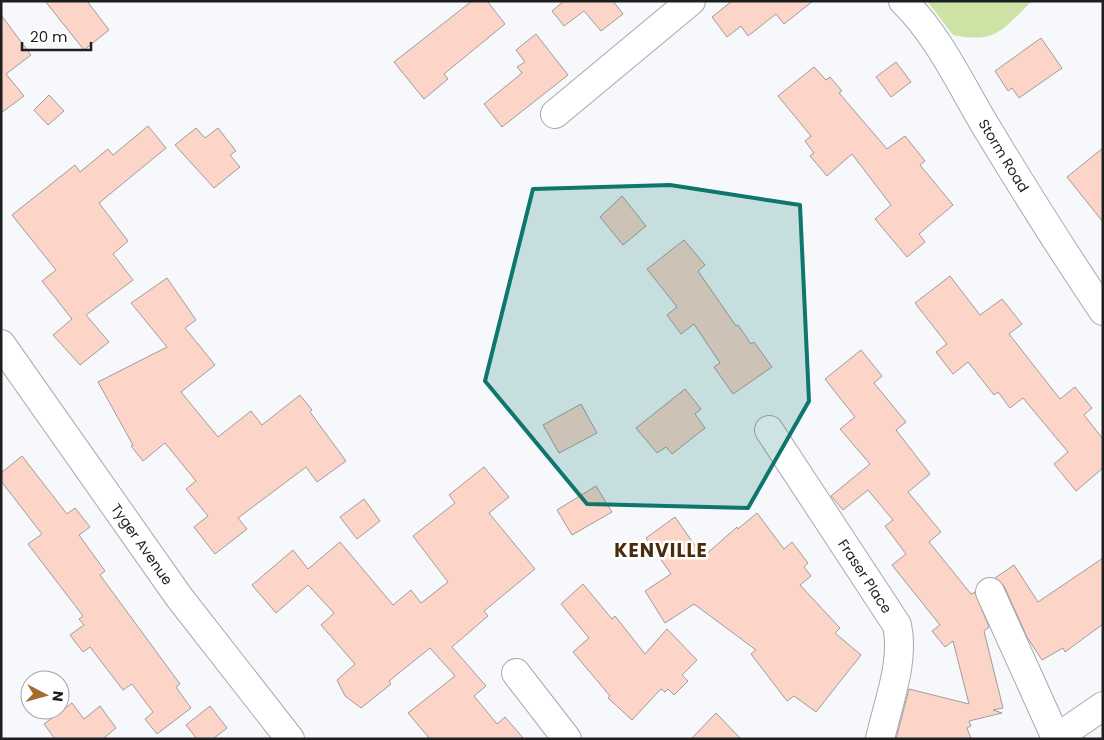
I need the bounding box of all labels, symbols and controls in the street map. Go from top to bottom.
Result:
scale bar [22,20,91,52]
text: 20 m [30,26,68,47]
street label: Storm Road [974,115,1034,196]
street label: Tyger Avenue [106,500,178,589]
street label: Fraser Place [833,535,897,618]
district label: KENVILLE [614,537,708,564]
north arrow [20,670,70,720]
text: N [47,690,68,703]

